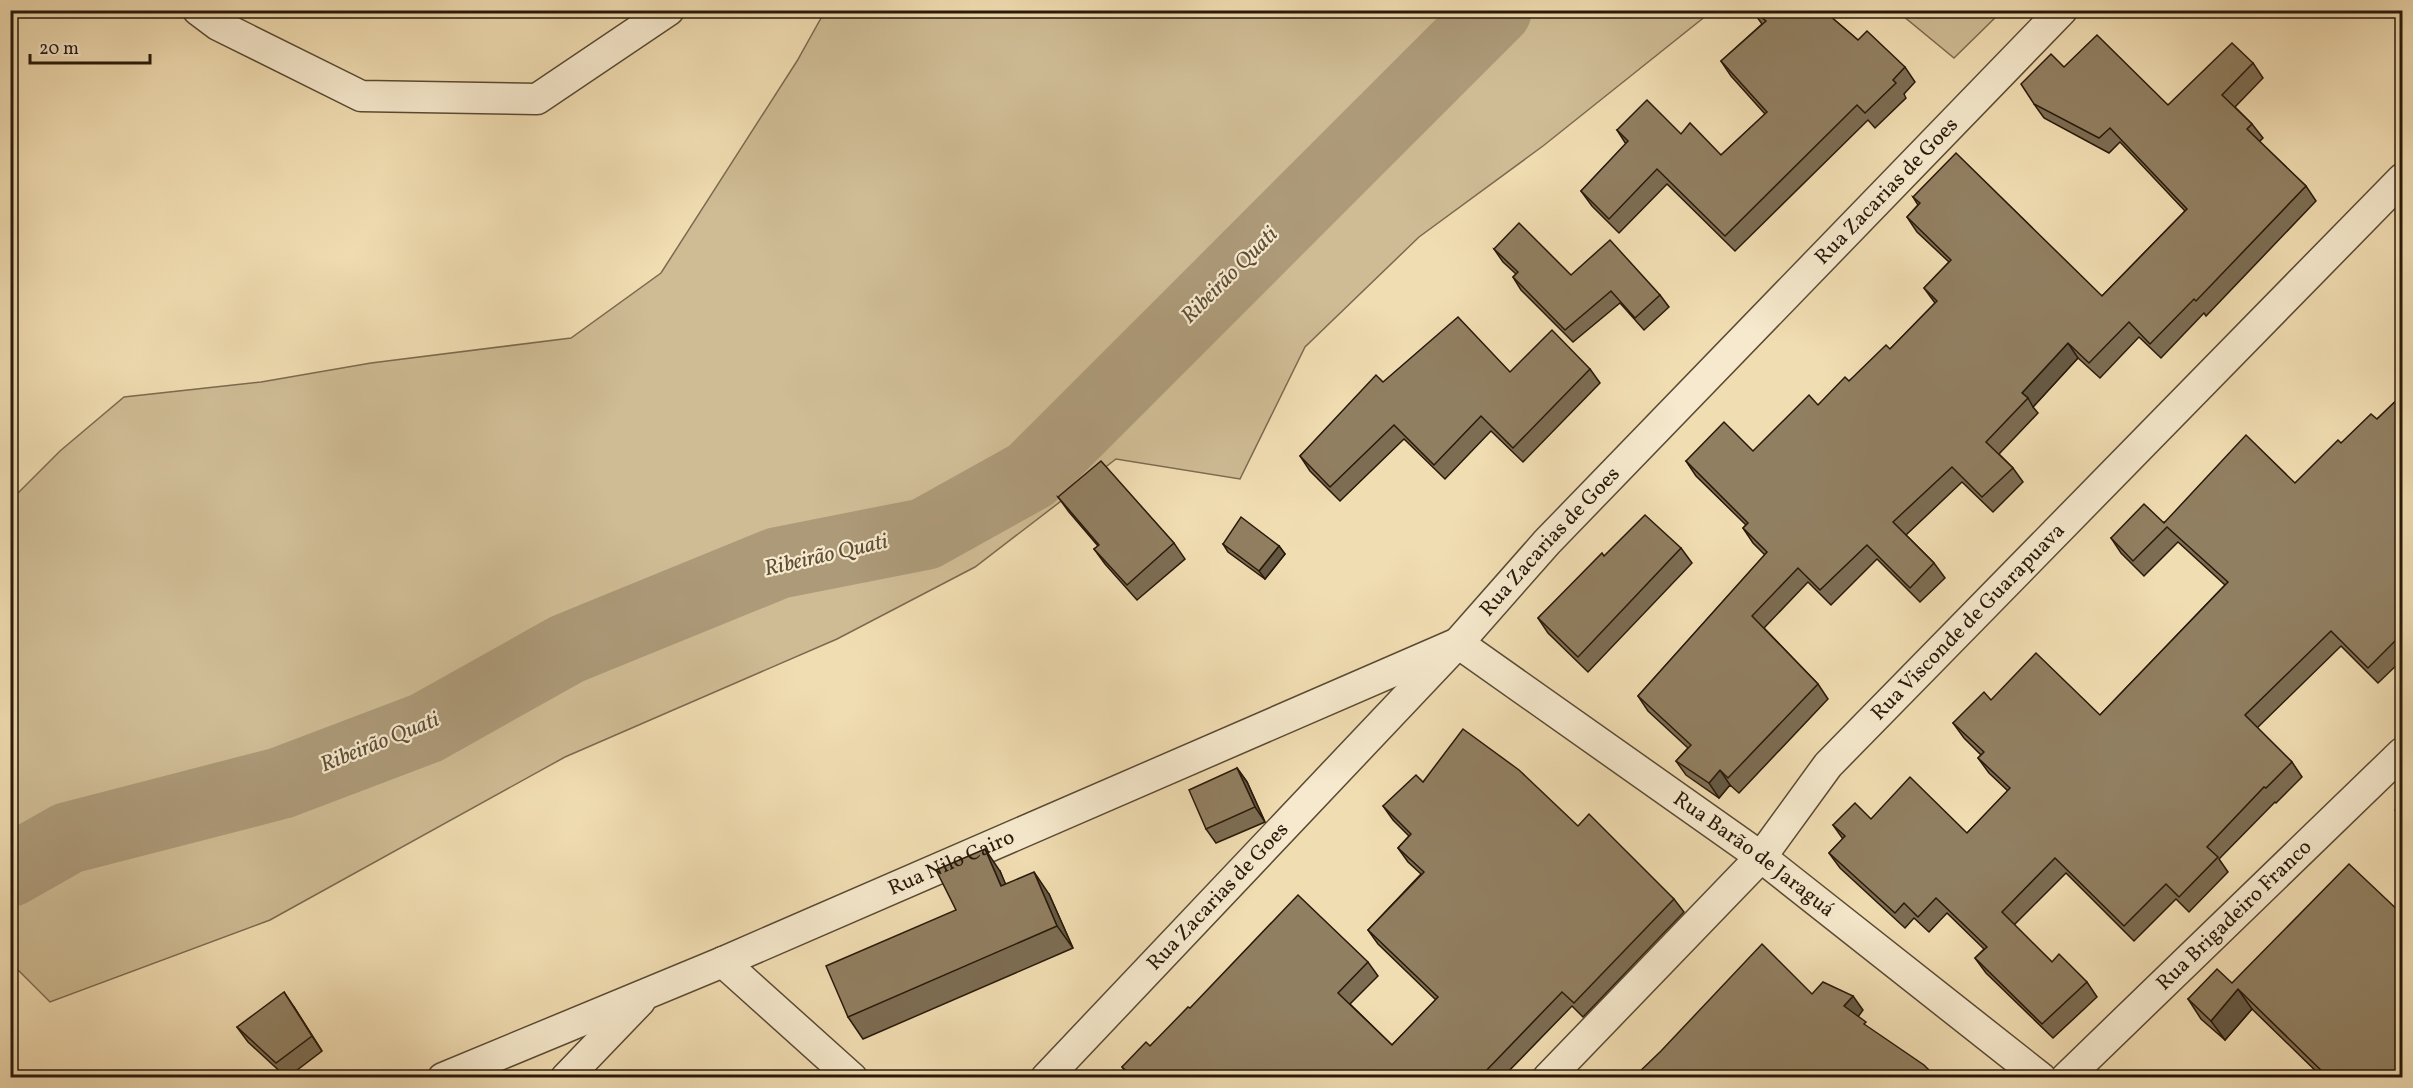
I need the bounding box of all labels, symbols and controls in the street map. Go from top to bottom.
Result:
scale bar [30,27,150,65]
text: 20 m [39,37,79,62]
street label: Rua Zacarias de Goes [1808,111,1965,271]
water label: Ribeirão Quati [1175,220,1286,331]
street label: Rua Zacarias de Goes [1473,460,1627,623]
street label: Rua Visconde de Guarapuava [1865,517,2072,727]
water label: Ribeirão Quati [761,527,891,585]
water label: Ribeirão Quati [316,705,445,781]
street label: Rua Barão de Jaraguá [1667,785,1841,924]
street label: Rua Zacarias de Goes [1140,816,1295,977]
street label: Rua Nilo Cairo [884,823,1019,903]
street label: Rua Brigadeiro Franco [2150,833,2318,997]

